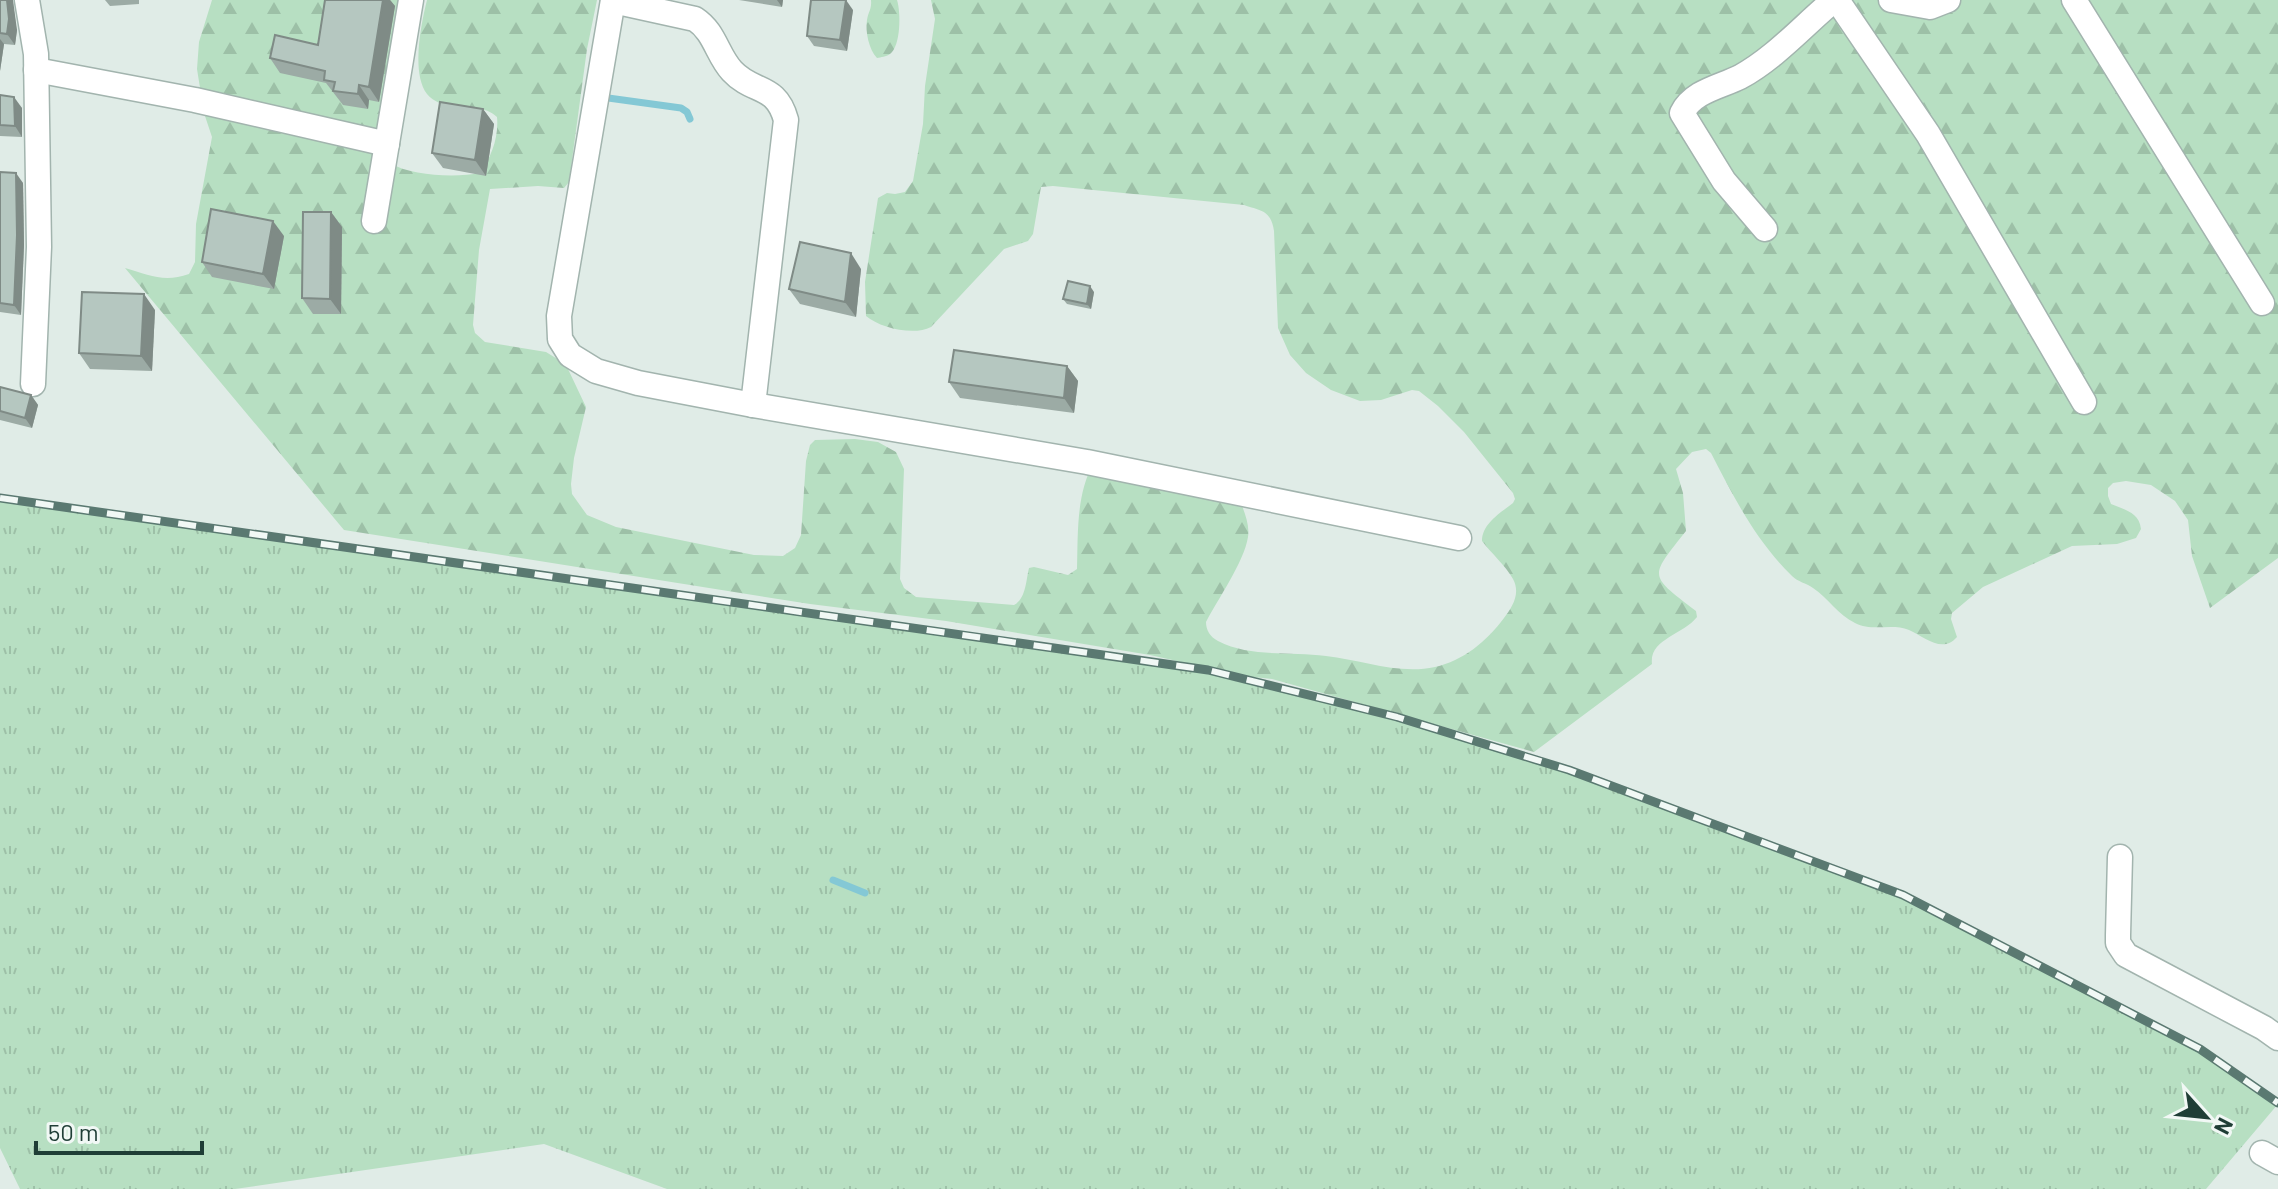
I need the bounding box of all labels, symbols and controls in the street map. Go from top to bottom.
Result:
north arrow [2166,1077,2246,1157]
scale bar [36,1105,202,1155]
text: N [2210,1114,2240,1139]
text: 50 m [48,1117,99,1146]

